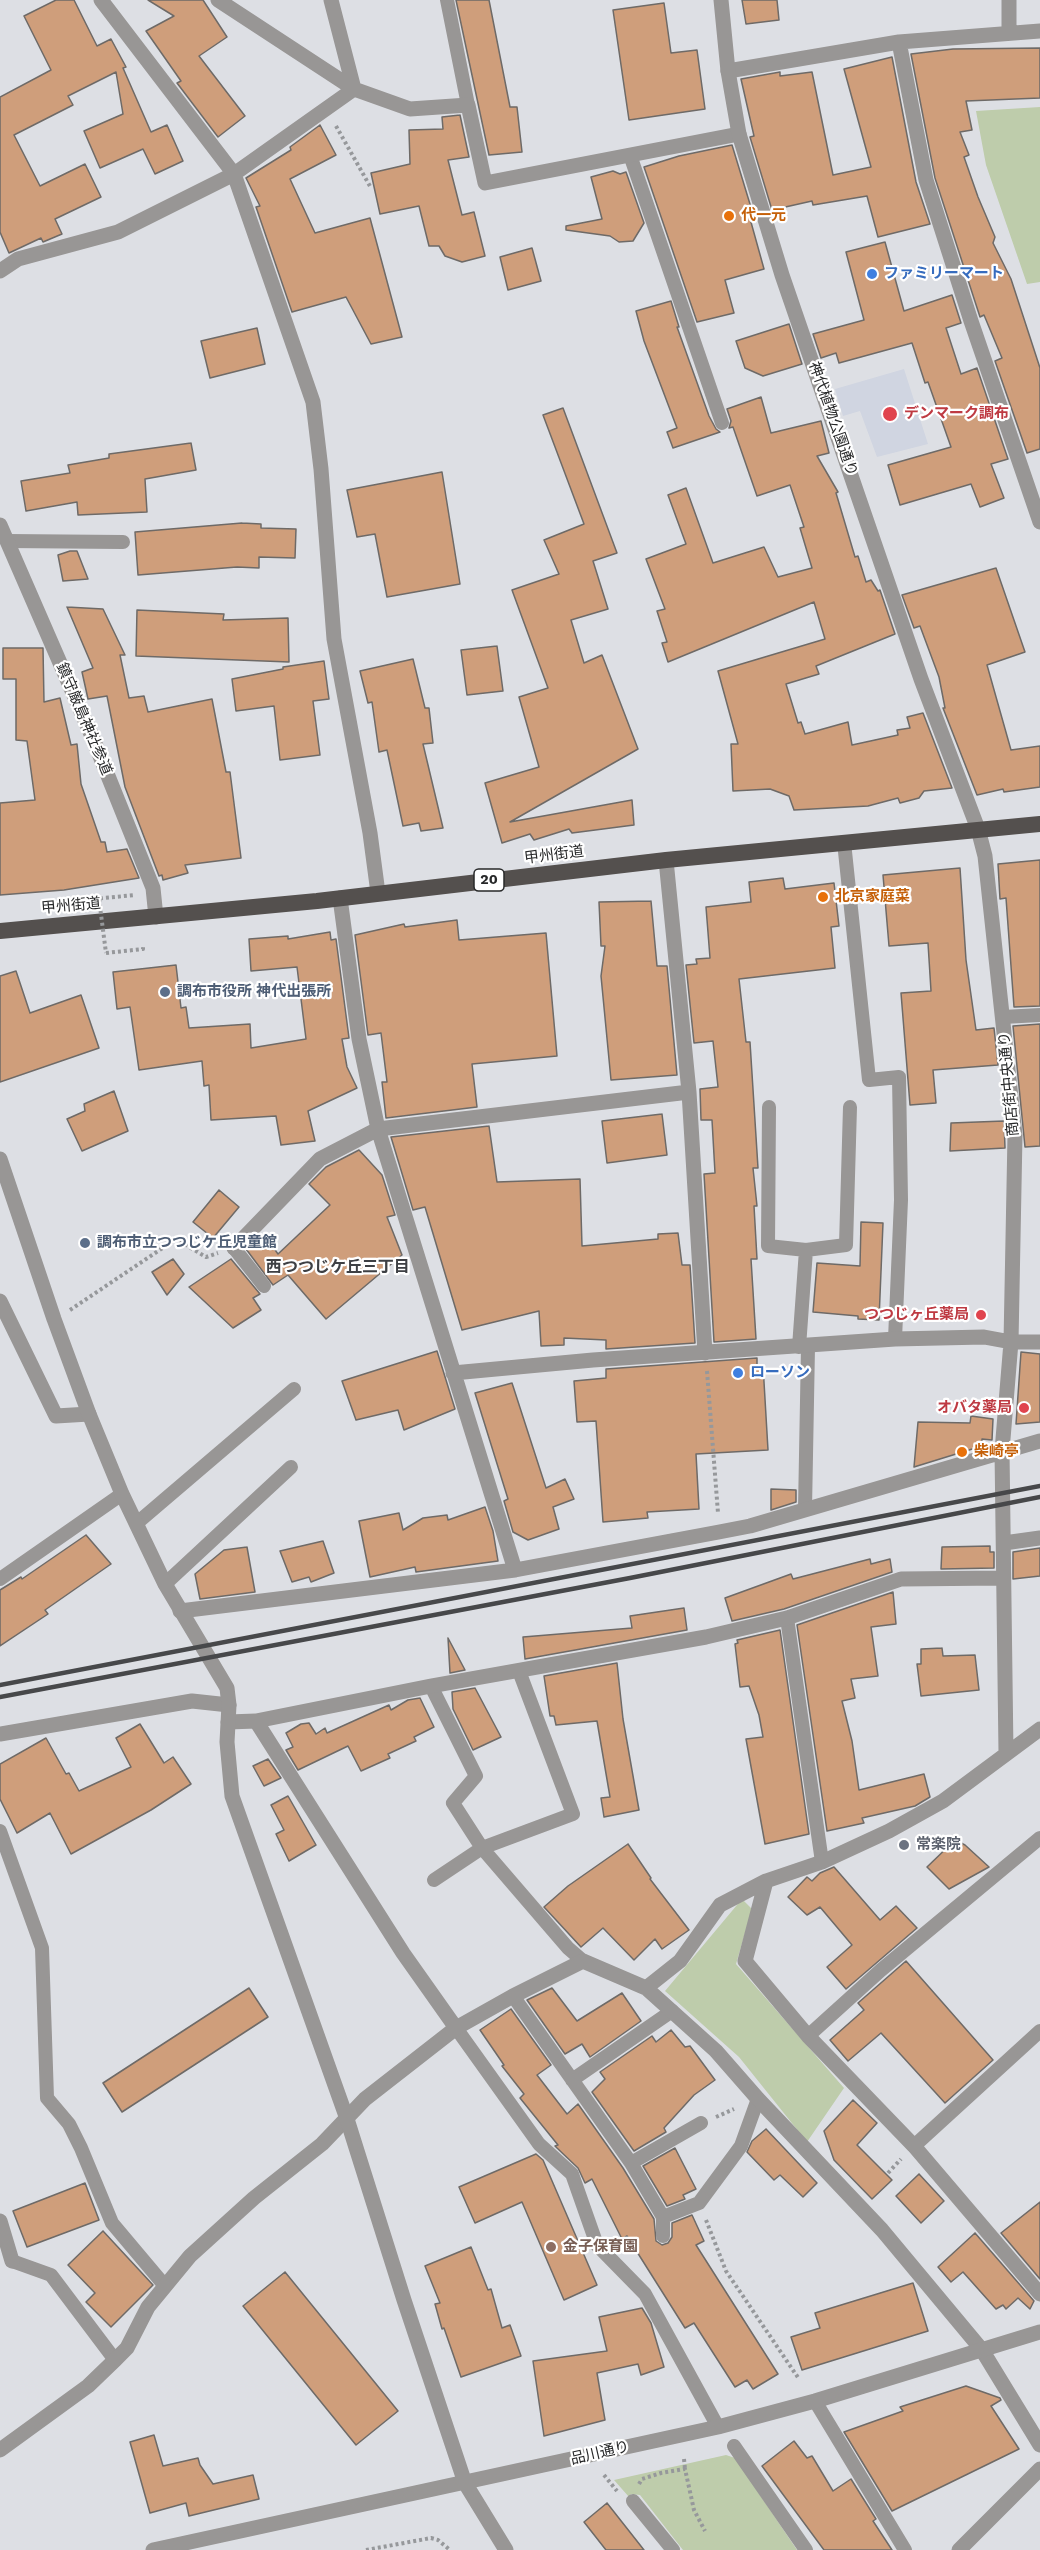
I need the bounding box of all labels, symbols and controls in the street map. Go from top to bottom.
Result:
place label: 代一元 [741,207,786,225]
marker: 代一元 [722,209,736,223]
place label: ファミリーマート [884,265,1004,283]
marker: ファミリーマート [865,267,879,281]
street label: 神代植物公園通り [805,359,861,479]
marker: デンマーク調布 [881,405,899,423]
place label: デンマーク調布 [904,405,1009,423]
street label: 鎮守厳島神社参道 [52,660,116,778]
street label: 甲州街道 [523,842,585,868]
road number: 20 [474,869,504,891]
place label: 北京家庭菜 [835,888,910,906]
marker: 北京家庭菜 [816,890,830,904]
street label: 甲州街道 [40,894,102,918]
place label: 調布市役所 神代出張所 [177,983,331,1001]
marker: 調布市役所 神代出張所 [158,985,172,999]
street label: 商店街中央通り [995,1031,1023,1137]
place label: 調布市立つつじケ丘児童館 [97,1234,277,1252]
marker: 調布市立つつじケ丘児童館 [78,1236,92,1250]
district label: 西つつじケ丘三丁目 [266,1257,410,1277]
place label: つつじヶ丘薬局 [864,1306,969,1324]
marker: つつじヶ丘薬局 [974,1308,988,1322]
place label: ローソン [750,1364,810,1382]
marker: ローソン [731,1366,745,1380]
place label: オバタ薬局 [937,1399,1012,1417]
marker: オバタ薬局 [1017,1401,1031,1415]
place label: 柴崎亭 [974,1443,1019,1461]
marker: 柴崎亭 [955,1445,969,1459]
place label: 常楽院 [916,1836,961,1854]
marker: 常楽院 [897,1838,911,1852]
place label: 金子保育園 [563,2238,638,2256]
marker: 金子保育園 [544,2240,558,2254]
street label: 品川通り [569,2437,631,2469]

